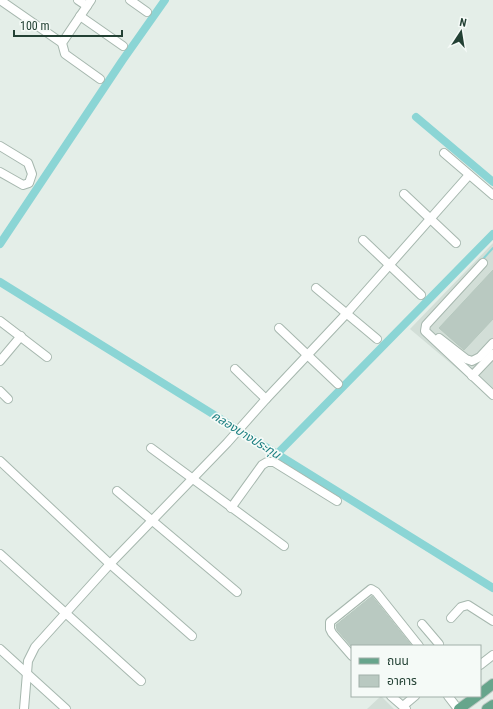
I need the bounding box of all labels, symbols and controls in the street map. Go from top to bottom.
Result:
scale bar [14,12,122,38]
north arrow [441,12,481,52]
text: N [458,16,468,30]
text: 100 m [20,19,50,33]
water label: คลองบางประทุน [209,408,283,463]
legend [351,645,481,697]
text: ถนน [387,654,409,668]
text: อาคาร [387,674,417,688]

